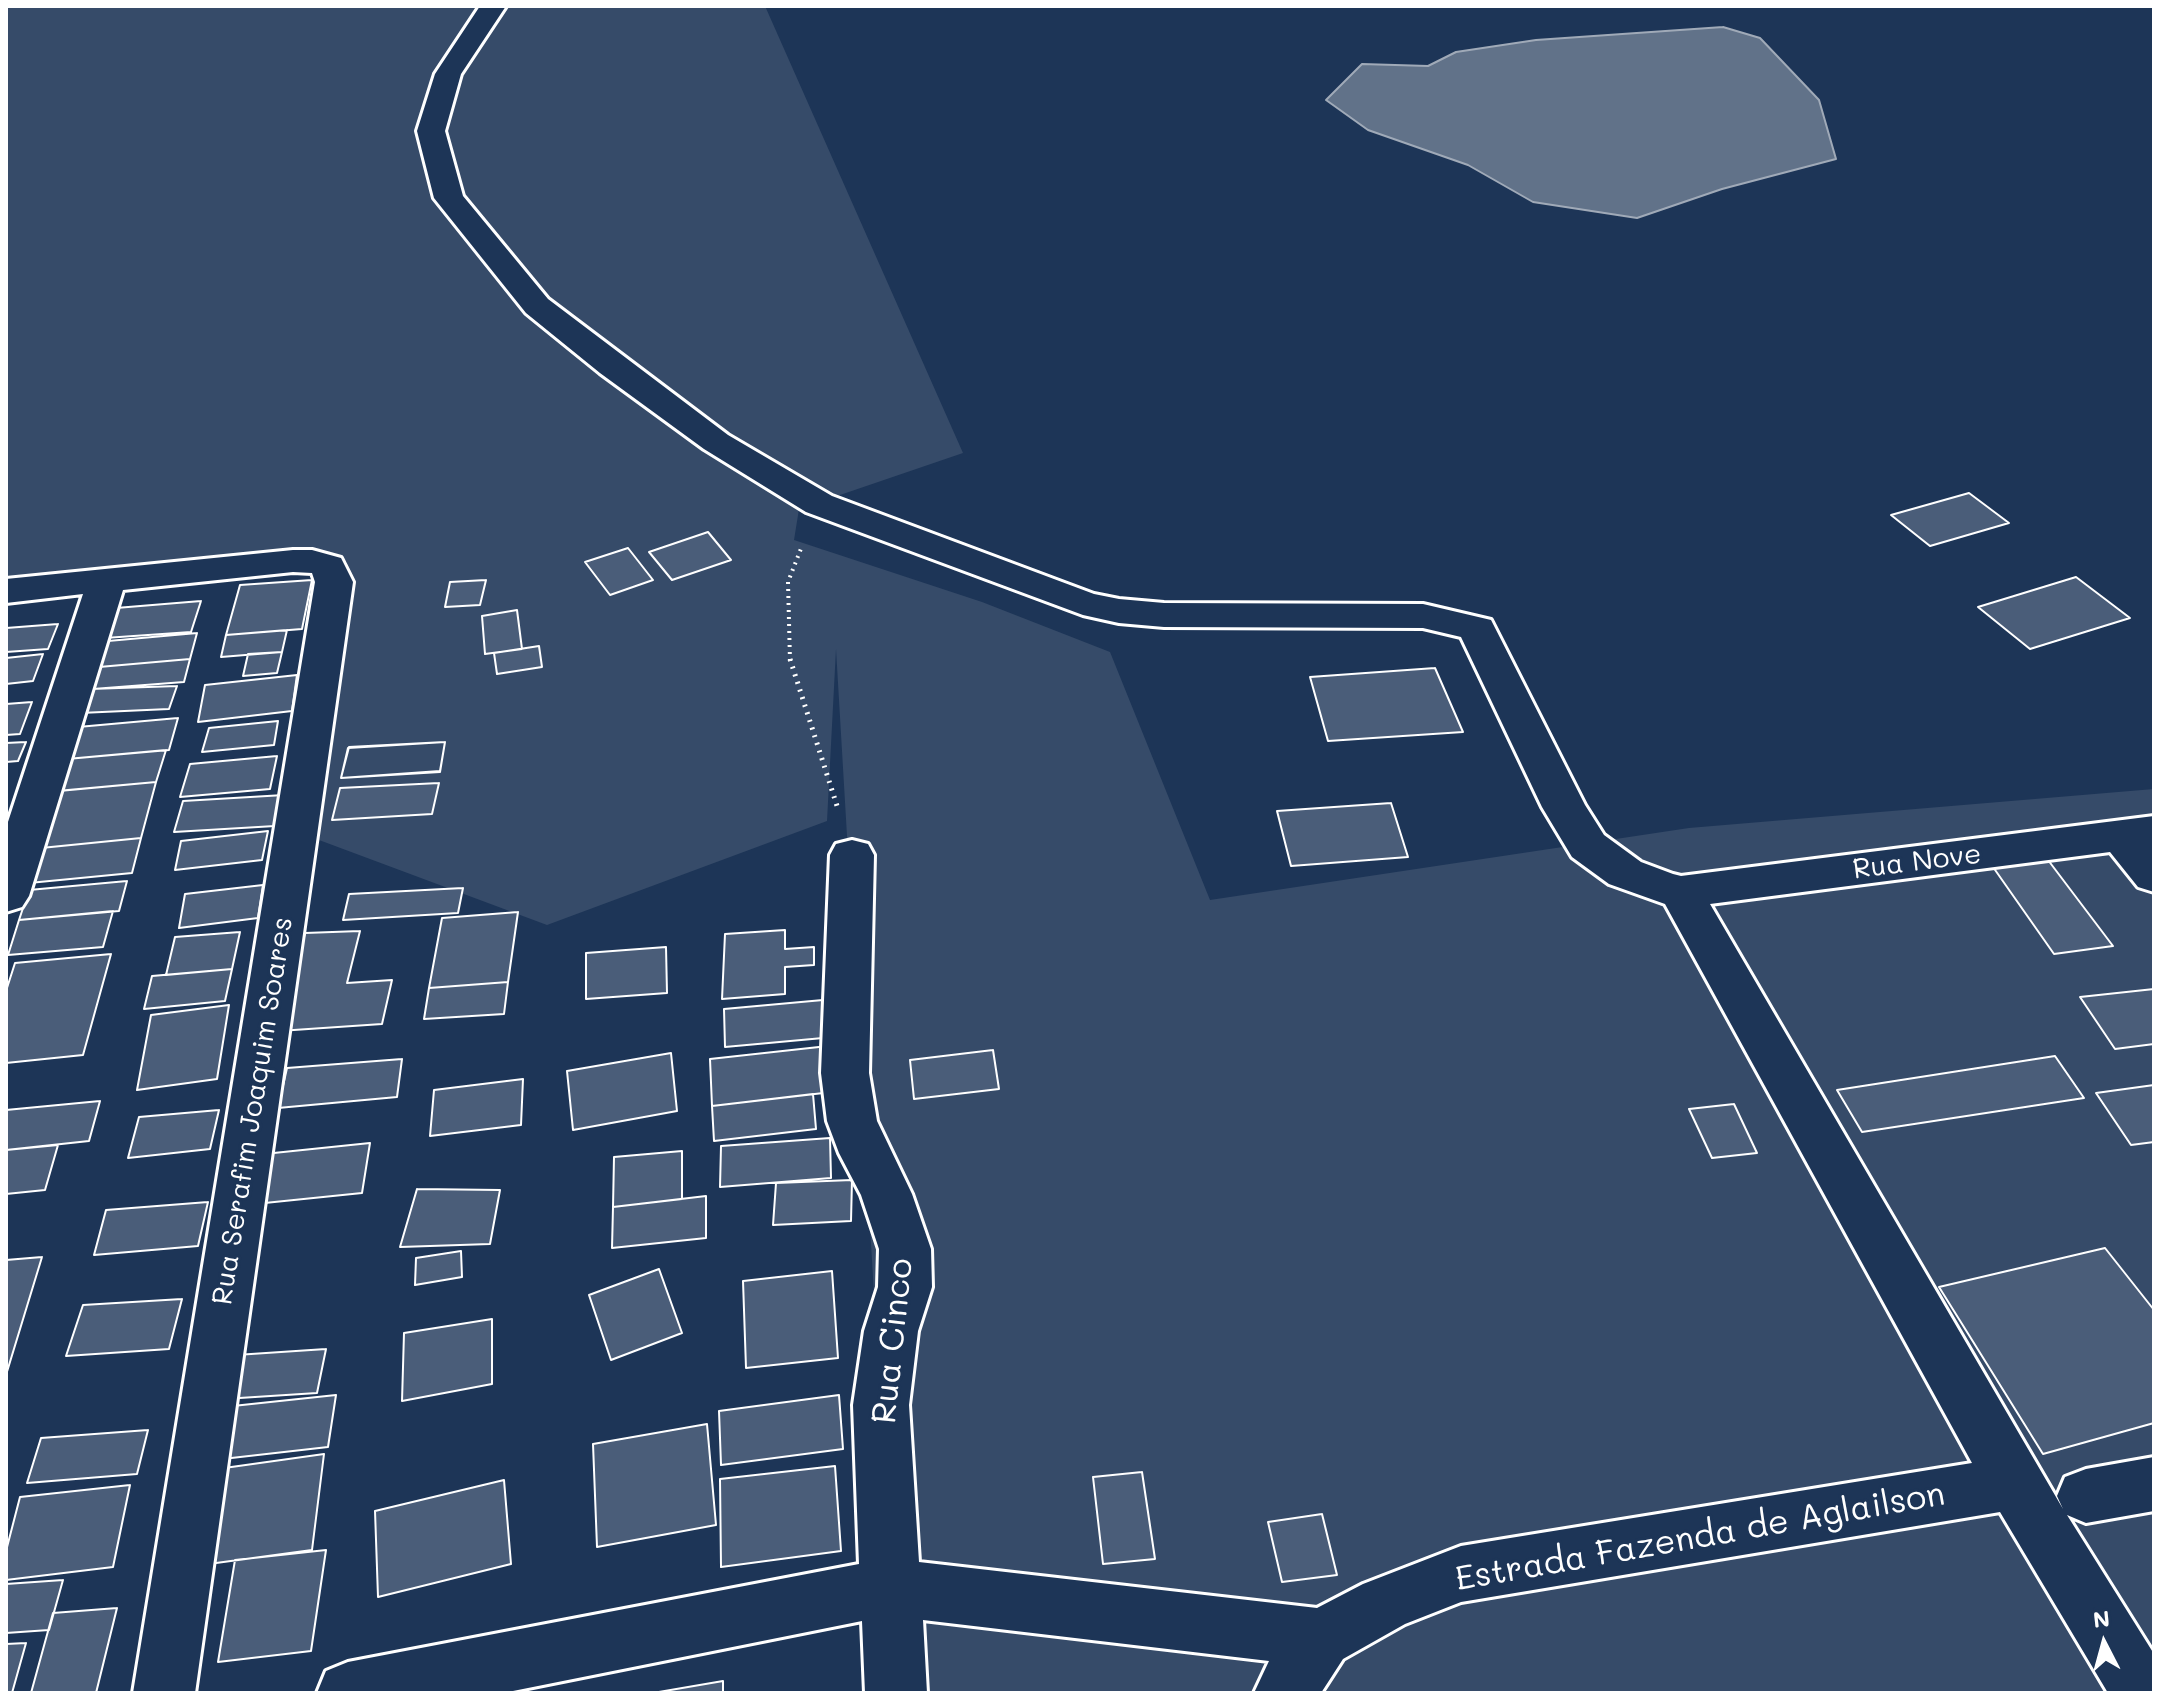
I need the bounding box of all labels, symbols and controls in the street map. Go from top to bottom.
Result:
street label: Rua Nove [1851,837,1983,887]
street label: Rua Serafim Joaquim Soares [206,915,300,1307]
street label: Rua Cinco [864,1256,922,1426]
street label: Estrada Fazenda de Aglailson [1452,1474,1948,1600]
north arrow [2064,1603,2144,1683]
text: N [2092,1603,2111,1634]

